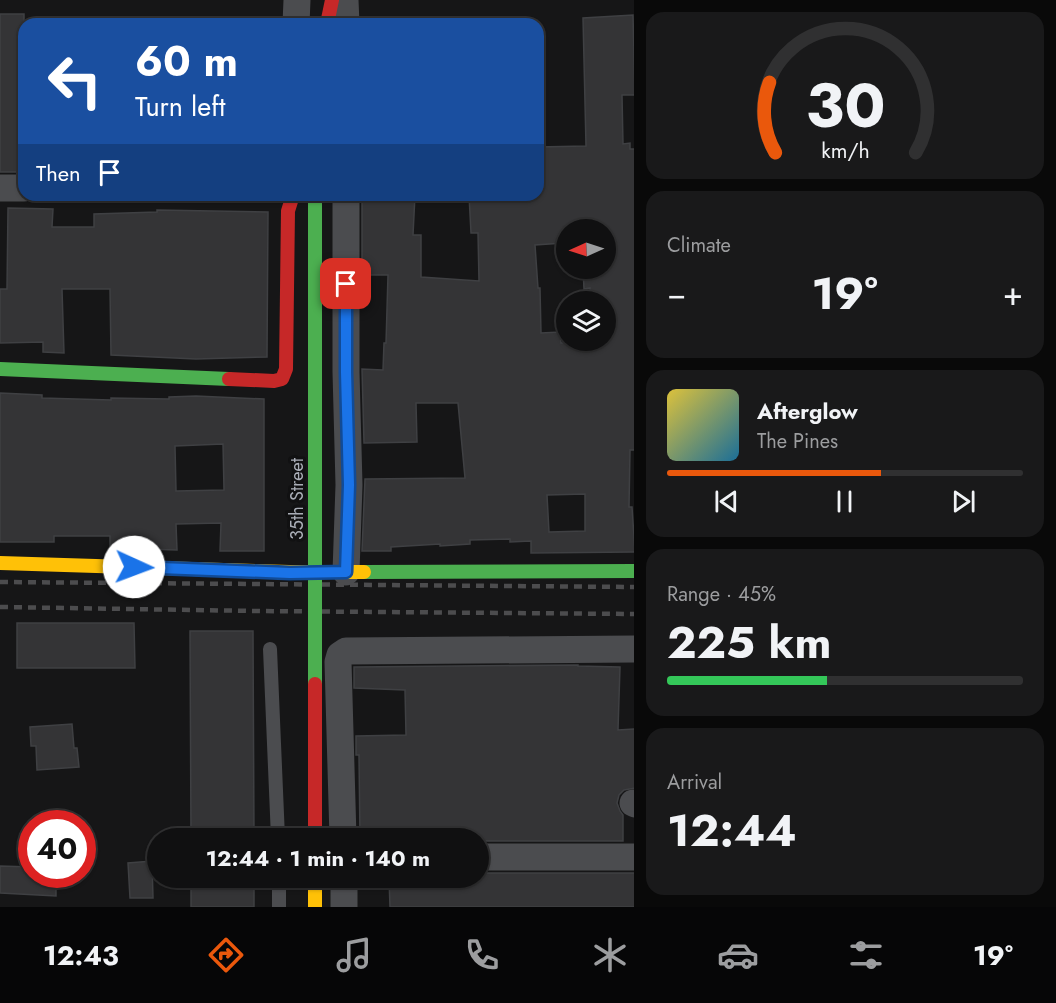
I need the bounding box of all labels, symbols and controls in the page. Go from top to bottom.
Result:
text: 60 m [135,31,238,92]
icon: left [36,42,114,120]
text: 30 [805,60,885,150]
text: Turn left [135,87,225,126]
text: km/h [821,135,869,166]
icon: arrive [93,156,126,189]
text: Then [36,157,81,189]
north arrow [556,219,616,279]
map controls [556,219,616,351]
text: Climate [667,231,731,260]
pin [320,258,371,309]
text: 19° [811,261,878,326]
icon: arrive [329,267,362,300]
text: − [667,270,686,317]
text: + [1003,270,1023,317]
button: layers [556,291,616,351]
text: Afterglow [757,395,858,427]
text: The Pines [757,427,838,456]
street label: 35th Street [284,457,310,540]
icon: previous [710,485,743,518]
icon: pause [828,485,861,518]
icon: next [947,485,980,518]
position arrow [102,535,166,599]
text: Range · 45% [667,580,776,609]
text: 225 km [667,610,831,675]
text: Arrival [667,768,722,797]
text: 12:44 [667,798,797,863]
speed limit sign: 40 [18,810,96,888]
text: 12:44 · 1 min · 140 m [206,842,430,874]
icon: directions [205,934,247,976]
icon: music [333,934,375,976]
icon: phone [461,934,503,976]
icon: climate [589,934,631,976]
icon: car [717,934,759,976]
icon: filters [845,934,887,976]
text: 12:43 [43,936,119,975]
text: 19° [973,936,1013,975]

